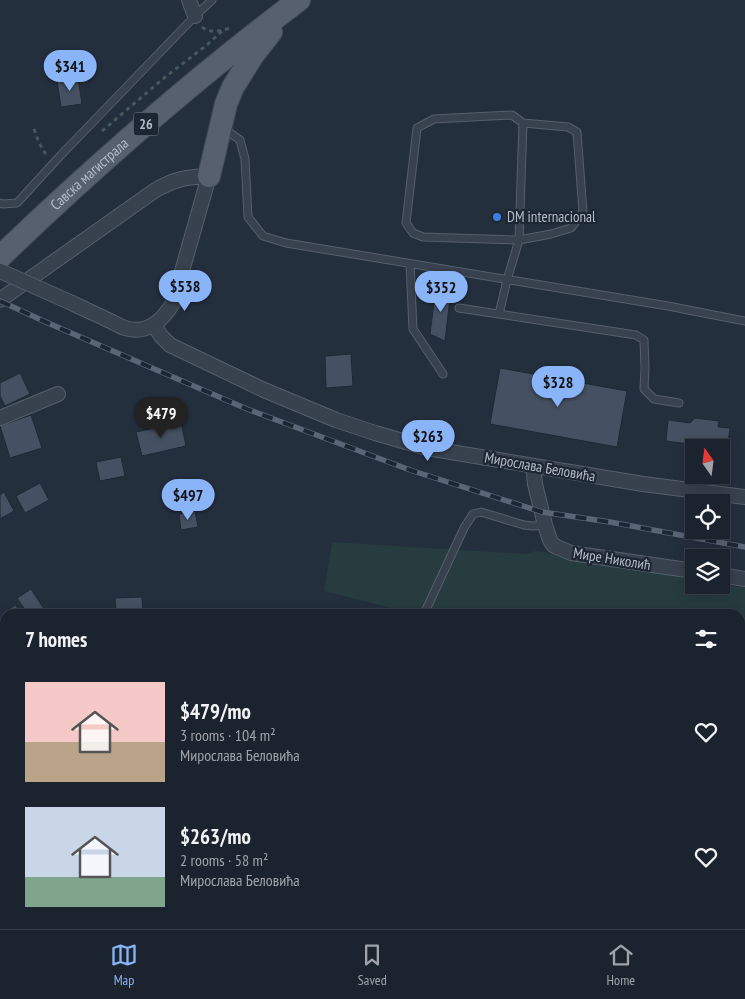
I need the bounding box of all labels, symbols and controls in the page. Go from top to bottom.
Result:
pin: $341 [40,49,100,92]
text: $341 [55,56,85,76]
road number: 26 [134,112,158,136]
street label: Савска магистрала [46,133,132,214]
place label: DM internacional [507,207,596,226]
marker: DM internacional [491,211,503,223]
pin: $538 [155,270,215,312]
pin: $352 [411,270,471,313]
text: $538 [170,276,200,296]
text: $352 [426,277,456,297]
pin: $328 [528,366,588,408]
text: $328 [543,372,573,392]
pin: $479 [131,396,191,439]
text: $479 [146,403,176,423]
pin: $263 [398,420,458,462]
text: $263 [413,426,443,446]
north arrow [685,439,730,484]
map controls [685,439,730,594]
street label: Мирослава Беловића [483,447,597,486]
pin: $497 [158,478,218,521]
text: $497 [173,485,203,505]
button: locate [685,494,730,539]
street label: Мире Николић [572,543,652,574]
button: layers [685,549,730,594]
icon: filters [692,625,720,653]
text: 7 homes [25,626,87,653]
text: $479/mo [180,698,251,725]
icon: home [65,702,125,762]
icon: heart [692,718,720,746]
text: 3 rooms · 104 m² [180,725,276,745]
text: Мирослава Беловића [180,745,300,765]
text: $263/mo [180,823,251,850]
icon: home [65,827,125,887]
icon: heart [692,843,720,871]
text: 2 rooms · 58 m² [180,850,268,870]
text: Мирослава Беловића [180,870,300,890]
tab: Map [110,941,138,989]
tab: Saved [358,941,387,989]
tab: Home [607,941,635,989]

